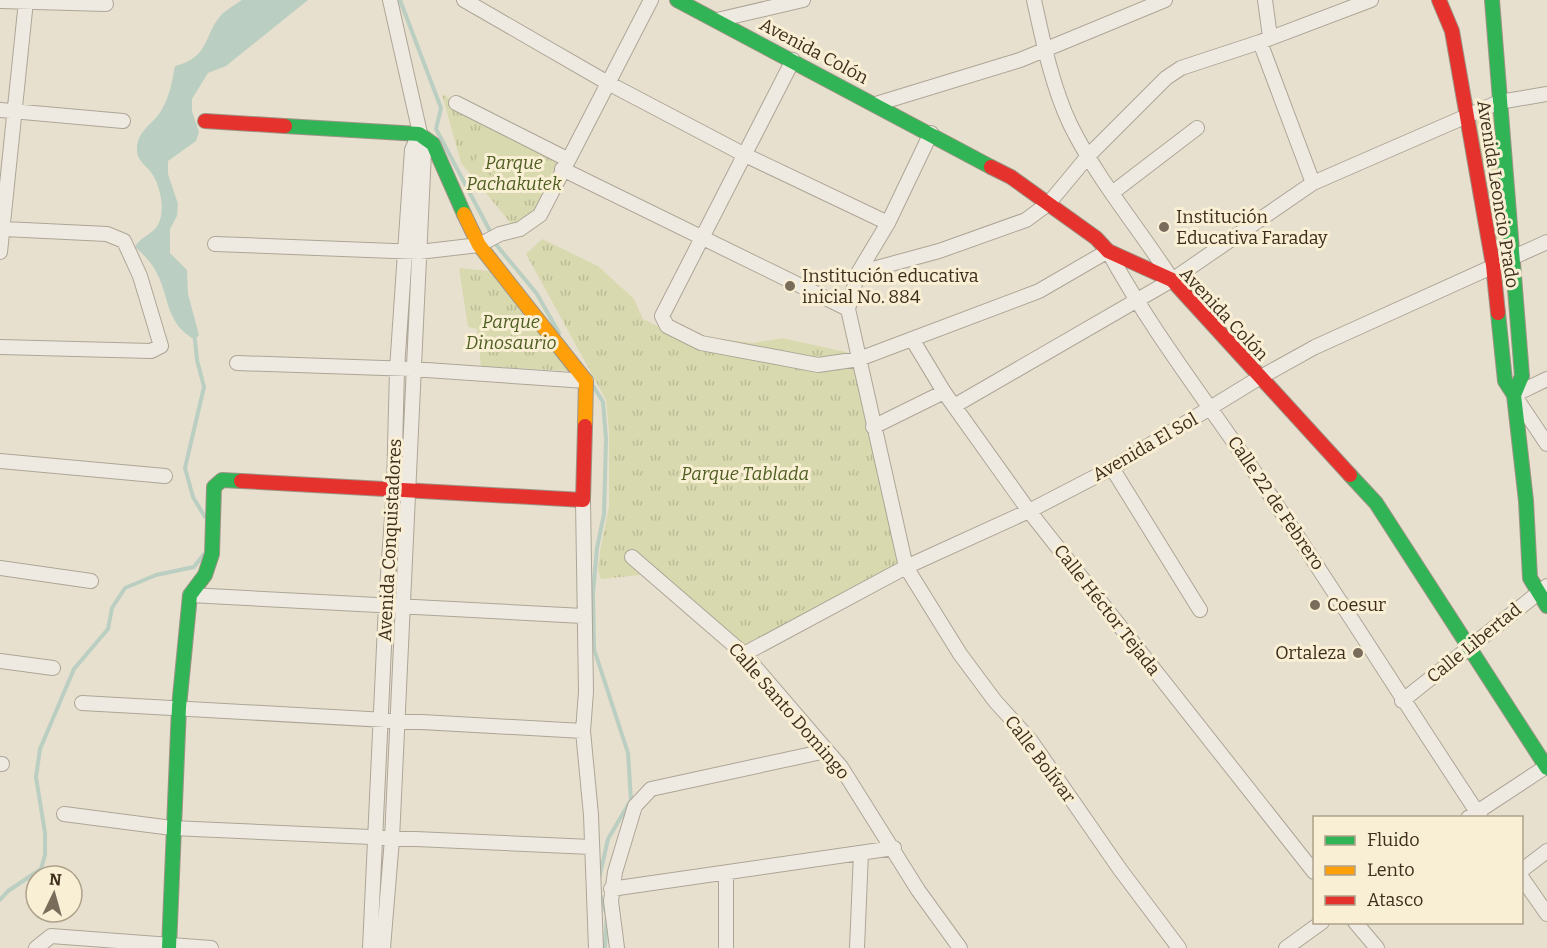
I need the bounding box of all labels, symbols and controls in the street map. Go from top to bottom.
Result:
street label: Avenida Colón [756,13,873,89]
street label: Avenida Leoncio Prado [1472,98,1524,290]
park label: Parque Pachakutek [466,152,562,195]
place label: Institución Educativa Faraday [1176,206,1328,249]
marker: Institución Educativa Faraday [1157,220,1171,234]
street label: Avenida Colón [1175,263,1273,366]
place label: Institución educativa inicial No. 884 [802,265,979,308]
marker: Institución educativa inicial No. 884 [783,279,797,293]
park label: Parque Dinosaurio [465,311,557,354]
street label: Avenida El Sol [1089,408,1201,486]
street label: Calle 22 de Febrero [1223,432,1329,574]
street label: Avenida Conquistadores [374,438,406,642]
park label: Parque Tablada [681,463,809,485]
street label: Calle Héctor Tejada [1049,540,1165,680]
place label: Coesur [1327,594,1386,616]
marker: Coesur [1308,598,1322,612]
street label: Calle Libertad [1422,598,1526,688]
street label: Calle Santo Domingo [724,638,854,784]
place label: Ortaleza [1275,642,1346,664]
marker: Ortaleza [1351,646,1365,660]
street label: Calle Bolívar [1000,711,1080,807]
legend [1313,816,1523,924]
text: Fluido [1367,829,1420,851]
text: Lento [1367,859,1415,881]
north arrow [24,864,84,924]
text: N [48,870,62,890]
text: Atasco [1367,889,1423,911]

